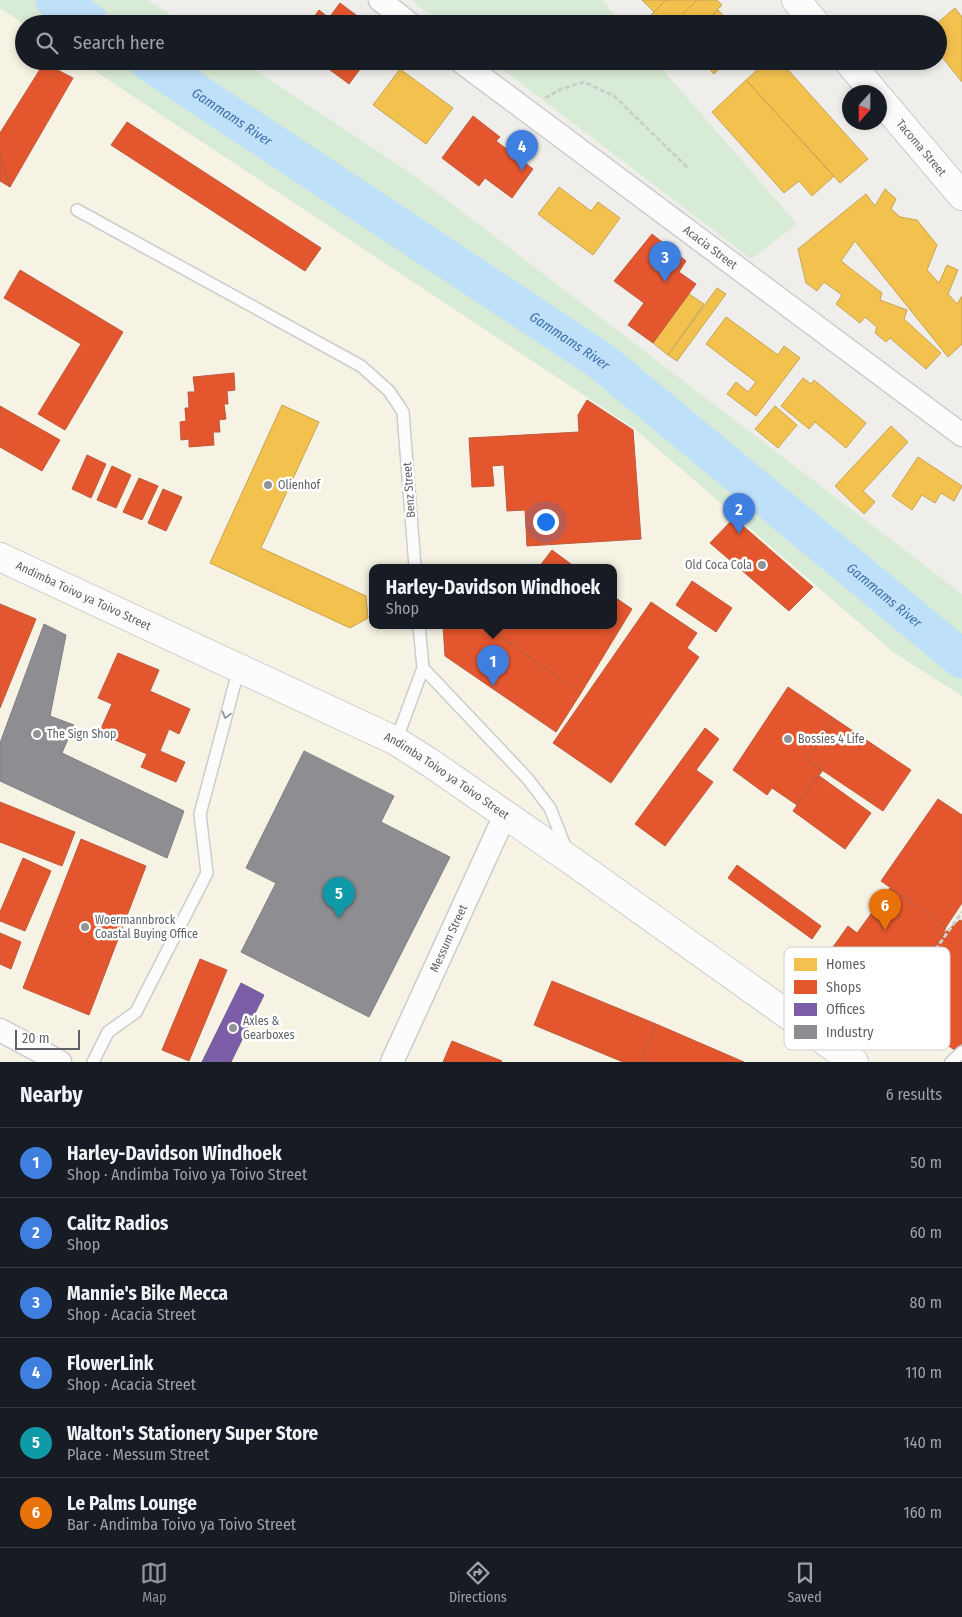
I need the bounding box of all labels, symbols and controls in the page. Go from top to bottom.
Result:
search box [15,15,947,70]
icon: search [33,29,61,57]
text: Search here [73,31,165,54]
water label: Gammams River [189,84,276,150]
north arrow [842,85,887,130]
street label: Tacoma Street [894,117,949,179]
pin: 4 [506,130,538,171]
street label: Acacia Street [680,223,740,272]
pin: 3 [649,241,681,282]
water label: Gammams River [527,308,614,374]
street label: Benz Street [400,462,418,518]
place label: Olienhof [278,478,322,492]
marker: Olienhof [262,479,274,491]
pin: 2 [723,493,755,534]
your location [533,509,559,535]
street label: Andimba Toivo ya Toivo Street [14,558,153,633]
place label: Old Coca Cola [685,558,752,572]
marker: Old Coca Cola [756,559,768,571]
water label: Gammams River [843,559,927,632]
popup [369,564,617,629]
text: Harley-Davidson Windhoek [386,576,600,599]
text: Shop [386,599,419,618]
pin: 1 [477,645,509,686]
one-way arrow [222,711,232,719]
place label: The Sign Shop [47,727,116,741]
marker: The Sign Shop [31,728,43,740]
street label: Andimba Toivo ya Toivo Street [382,729,512,822]
place label: Bossies 4 Life [798,732,864,746]
marker: Bossies 4 Life [782,733,794,745]
pin: 5 [323,877,355,918]
pin: 6 [869,889,901,930]
street label: Messum Street [427,902,470,974]
place label: Woermannbrock Coastal Buying Office [95,913,198,941]
marker: Woermannbrock Coastal Buying Office [79,921,91,933]
legend [784,947,950,1050]
text: Homes [826,956,866,973]
text: Shops [826,979,861,996]
text: Offices [826,1001,865,1018]
place label: Axles & Gearboxes [243,1014,295,1042]
marker: Axles & Gearboxes [227,1022,239,1034]
text: Industry [826,1024,874,1041]
scale bar [15,1027,80,1050]
text: 20 m [22,1030,50,1047]
text: Nearby [20,1082,82,1108]
text: 6 results [886,1085,942,1104]
text: Harley-Davidson Windhoek [67,1142,282,1165]
text: 1 [33,1153,39,1172]
text: 50 m [910,1153,942,1172]
text: Shop · Andimba Toivo ya Toivo Street [67,1165,307,1184]
text: Calitz Radios [67,1212,168,1235]
text: 2 [32,1223,40,1242]
text: 60 m [910,1223,942,1242]
text: Shop [67,1235,100,1254]
text: Mannie's Bike Mecca [67,1282,228,1305]
text: 3 [32,1293,40,1312]
text: 80 m [910,1293,942,1312]
text: Shop · Acacia Street [67,1305,196,1324]
text: FlowerLink [67,1352,153,1375]
text: 4 [32,1363,40,1382]
text: 110 m [905,1363,942,1382]
text: Shop · Acacia Street [67,1375,196,1394]
text: Walton's Stationery Super Store [67,1422,318,1445]
text: 5 [32,1433,40,1452]
text: 140 m [904,1433,942,1452]
text: Place · Messum Street [67,1445,209,1464]
text: Le Palms Lounge [67,1492,197,1515]
text: 6 [32,1503,40,1522]
text: 160 m [903,1503,942,1522]
text: Bar · Andimba Toivo ya Toivo Street [67,1515,296,1534]
tab: Map [140,1559,168,1606]
tab: Directions [449,1559,507,1606]
tab: Saved [787,1559,822,1606]

